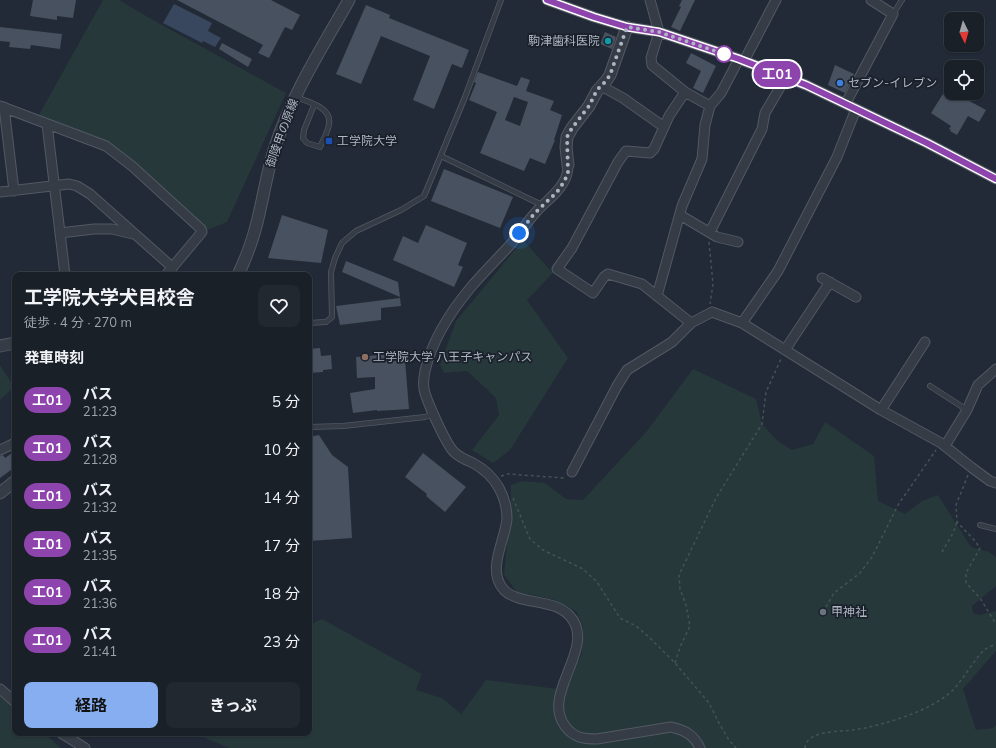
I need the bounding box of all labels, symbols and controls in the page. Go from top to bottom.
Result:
north arrow [944,12,984,52]
map controls [944,12,984,100]
place label: 駒津歯科医院 [528,33,600,48]
marker: 駒津歯科医院 [603,36,613,46]
unlabelled marker [715,45,733,63]
button: locate [944,60,984,100]
line badge: 工01 [754,61,800,87]
text: 工01 [762,65,792,83]
place label: セブン-イレブン [848,75,937,90]
marker: セブン-イレブン [835,78,845,88]
street label: 御陵甲の原線 [262,96,301,169]
place label: 工学院大学 [337,133,397,148]
marker: 工学院大学 [324,136,334,146]
your location [509,223,529,243]
text: 工学院大学犬目校舎 [24,285,195,309]
button: heart [258,285,300,327]
text: 徒歩 · 4 分 · 270 m [24,314,132,330]
text: 発車時刻 [24,348,84,367]
place label: 工学院大学 八王子キャンパス [373,349,532,364]
marker: 工学院大学 八王子キャンパス [360,352,370,362]
text: バス [83,384,113,403]
text: 工01 [32,391,63,409]
text: 5 分 [272,392,300,411]
text: 21:23 [83,403,117,419]
text: バス [83,432,113,451]
text: 工01 [32,439,63,457]
text: 10 分 [263,440,300,459]
text: 21:28 [83,451,117,467]
text: バス [83,480,113,499]
text: 工01 [32,487,63,505]
text: 14 分 [263,488,300,507]
text: 21:32 [83,499,117,515]
text: バス [83,528,113,547]
text: 工01 [32,535,63,553]
text: 17 分 [263,536,300,555]
text: 21:35 [83,547,117,563]
text: バス [83,576,113,595]
text: 工01 [32,583,63,601]
text: 18 分 [263,584,300,603]
text: 21:36 [83,595,117,611]
place label: 甲神社 [831,604,867,619]
marker: 甲神社 [818,607,828,617]
text: バス [83,624,113,643]
text: 工01 [32,631,63,649]
text: 23 分 [263,632,300,651]
text: 21:41 [83,643,117,659]
button: 経路 [24,682,158,728]
button: きっぷ [166,682,300,728]

